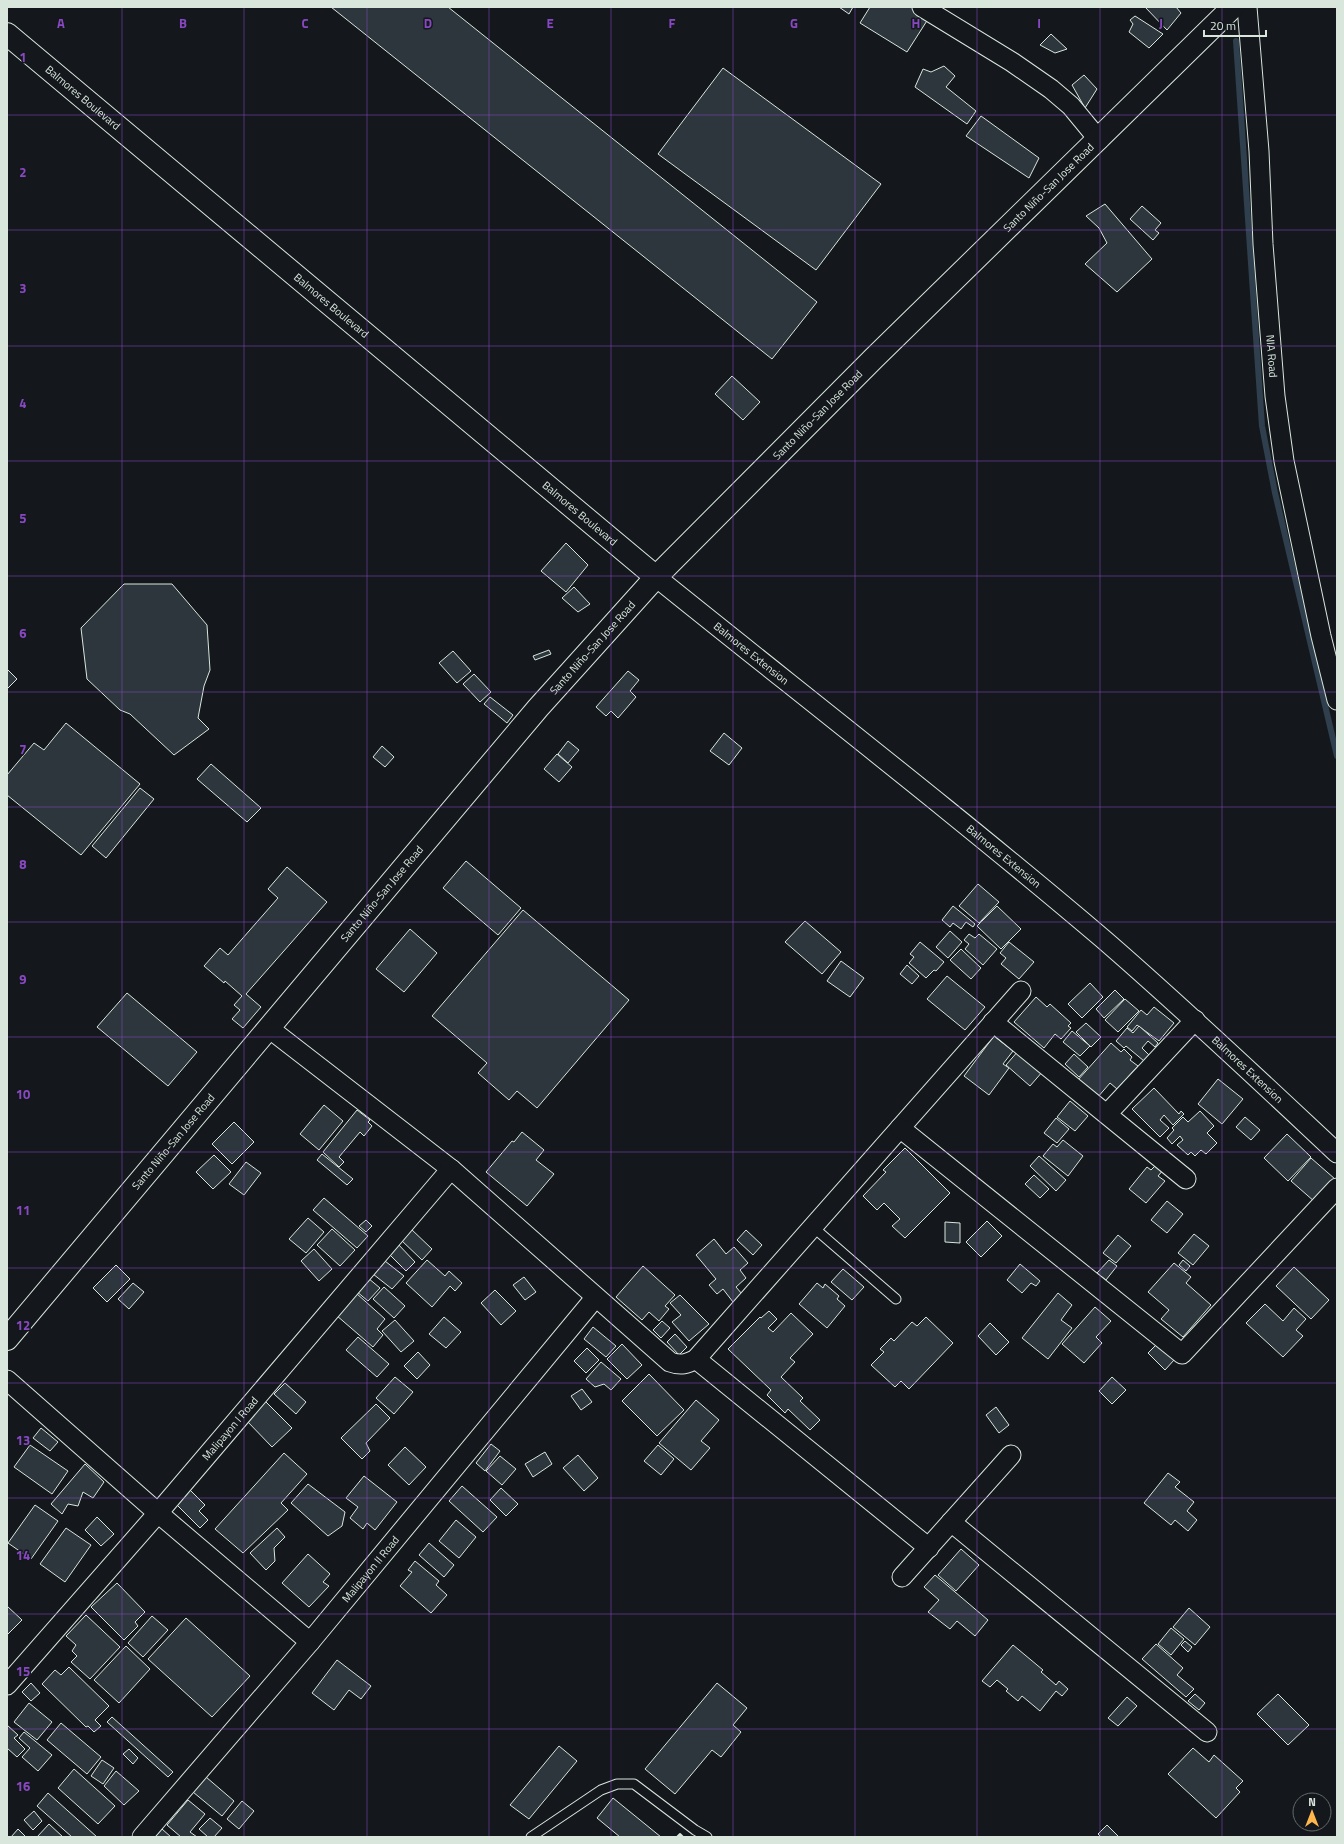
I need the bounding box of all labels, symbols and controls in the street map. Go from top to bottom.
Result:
scale bar [1204,12,1266,38]
text: A [57,13,65,33]
text: B [179,13,187,33]
text: C [301,13,309,33]
text: D [424,13,432,33]
text: E [546,13,554,33]
text: F [669,13,676,33]
text: G [790,13,798,33]
text: H [912,13,920,33]
text: I [1037,13,1041,33]
text: J [1159,13,1163,33]
text: 20 m [1210,16,1236,35]
text: 1 [19,47,27,67]
street label: Balmores Boulevard [42,61,124,134]
street label: Santo Niño-San Jose Road [999,139,1098,236]
text: 2 [19,162,27,182]
street label: Balmores Boulevard [290,269,372,342]
text: 3 [19,278,27,298]
street label: NIA Road [1262,334,1282,378]
street label: Santo Niño-San Jose Road [769,366,866,463]
text: 4 [19,393,27,413]
street label: Balmores Boulevard [539,477,621,550]
text: 5 [19,508,27,528]
street label: Santo Niño-San Jose Road [546,597,639,698]
street label: Balmores Extension [710,618,792,688]
text: 6 [19,623,27,643]
text: 7 [19,739,27,759]
street label: Balmores Extension [963,821,1045,892]
street label: Santo Niño-San Jose Road [337,842,427,945]
text: 8 [19,854,27,874]
text: 9 [19,969,27,989]
street label: Balmores Extension [1208,1032,1287,1107]
text: 10 [16,1084,30,1104]
street label: Santo Niño-San Jose Road [128,1090,218,1193]
text: 11 [16,1200,30,1220]
text: 12 [16,1315,30,1335]
street label: Malipayon I Road [198,1393,262,1464]
text: 13 [16,1430,30,1450]
street label: Malipayon II Road [338,1532,403,1606]
text: 14 [16,1545,30,1565]
text: 15 [16,1661,30,1681]
text: 16 [16,1776,30,1796]
north arrow [1292,1792,1332,1832]
text: N [1308,1794,1316,1810]

